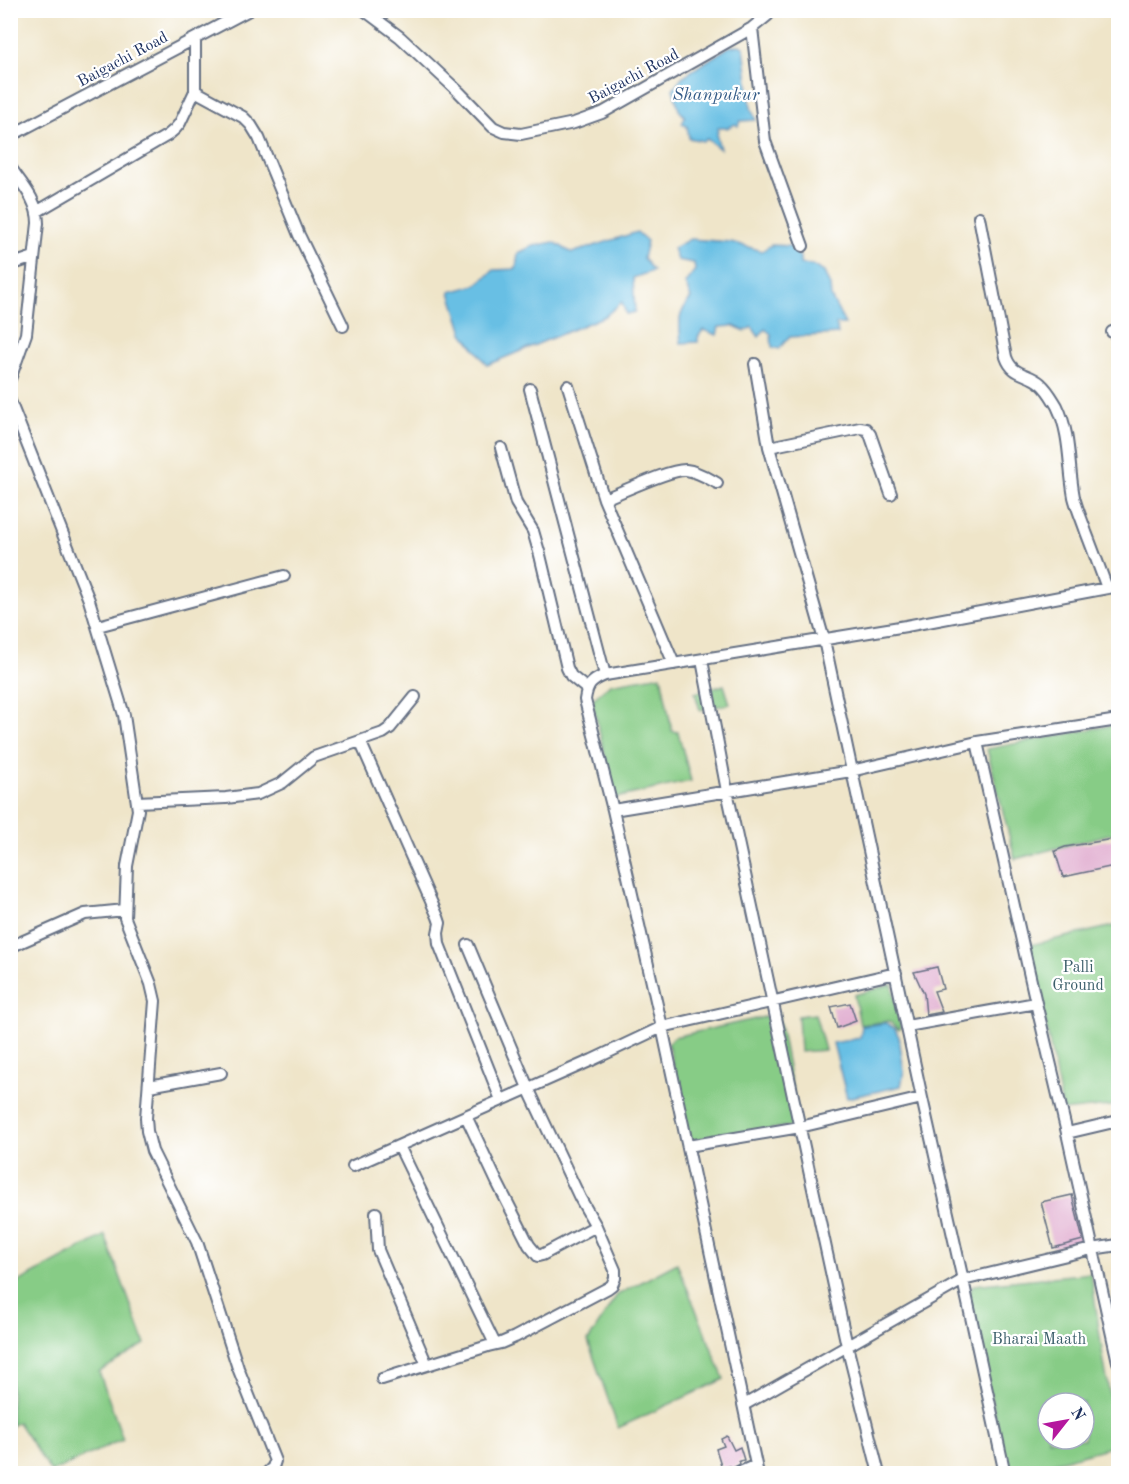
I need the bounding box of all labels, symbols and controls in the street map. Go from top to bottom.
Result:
street label: Baigachi Road [75,29,171,91]
street label: Baigachi Road [586,46,682,108]
water label: Shanpukur [672,86,761,104]
park label: Palli Ground [1052,960,1104,994]
park label: Bharai Maath [992,1332,1087,1348]
north arrow [1036,1391,1096,1451]
text: N [1067,1405,1088,1424]

